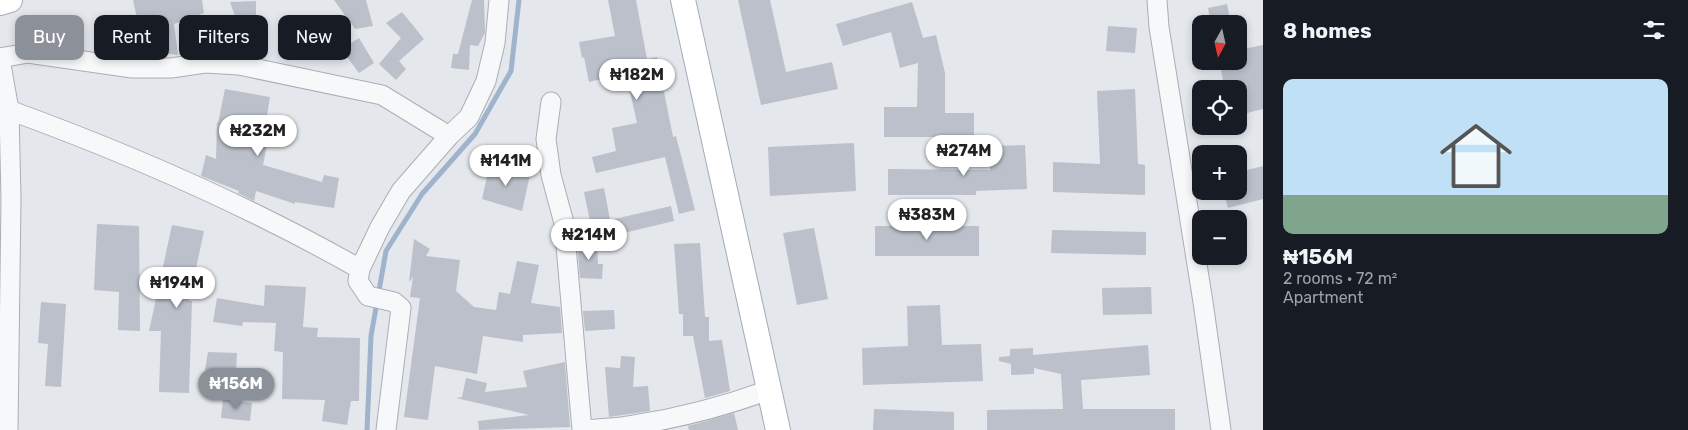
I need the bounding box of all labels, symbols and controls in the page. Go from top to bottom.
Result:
chip: Buy [15,15,84,60]
chip: Rent [94,15,169,60]
chip: Filters [179,15,268,60]
chip: New [278,15,351,60]
north arrow [1192,15,1248,70]
map controls [1192,15,1247,265]
icon: filters [1640,16,1668,44]
text: 8 homes [1283,18,1372,43]
pin: ₦182M [602,58,672,101]
text: ₦182M [610,65,664,84]
button: locate [1192,80,1247,135]
icon: home [1431,111,1521,201]
pin: ₦232M [223,114,293,157]
text: ₦232M [230,121,286,140]
pin: ₦274M [929,134,999,177]
text: ₦274M [937,141,991,160]
pin: ₦141M [471,144,541,187]
button: + [1192,145,1247,200]
text: ₦141M [480,151,532,170]
pin: ₦383M [892,198,962,241]
text: ₦383M [899,205,955,224]
button: − [1192,210,1247,265]
pin: ₦214M [554,218,624,261]
text: ₦214M [562,225,616,244]
text: ₦156M [1283,244,1353,269]
pin: ₦194M [142,266,212,309]
text: 2 rooms · 72 m² [1283,269,1397,288]
text: ₦194M [150,273,204,292]
text: Apartment [1283,288,1363,307]
pin: ₦156M [201,368,271,410]
text: ₦156M [209,374,263,393]

